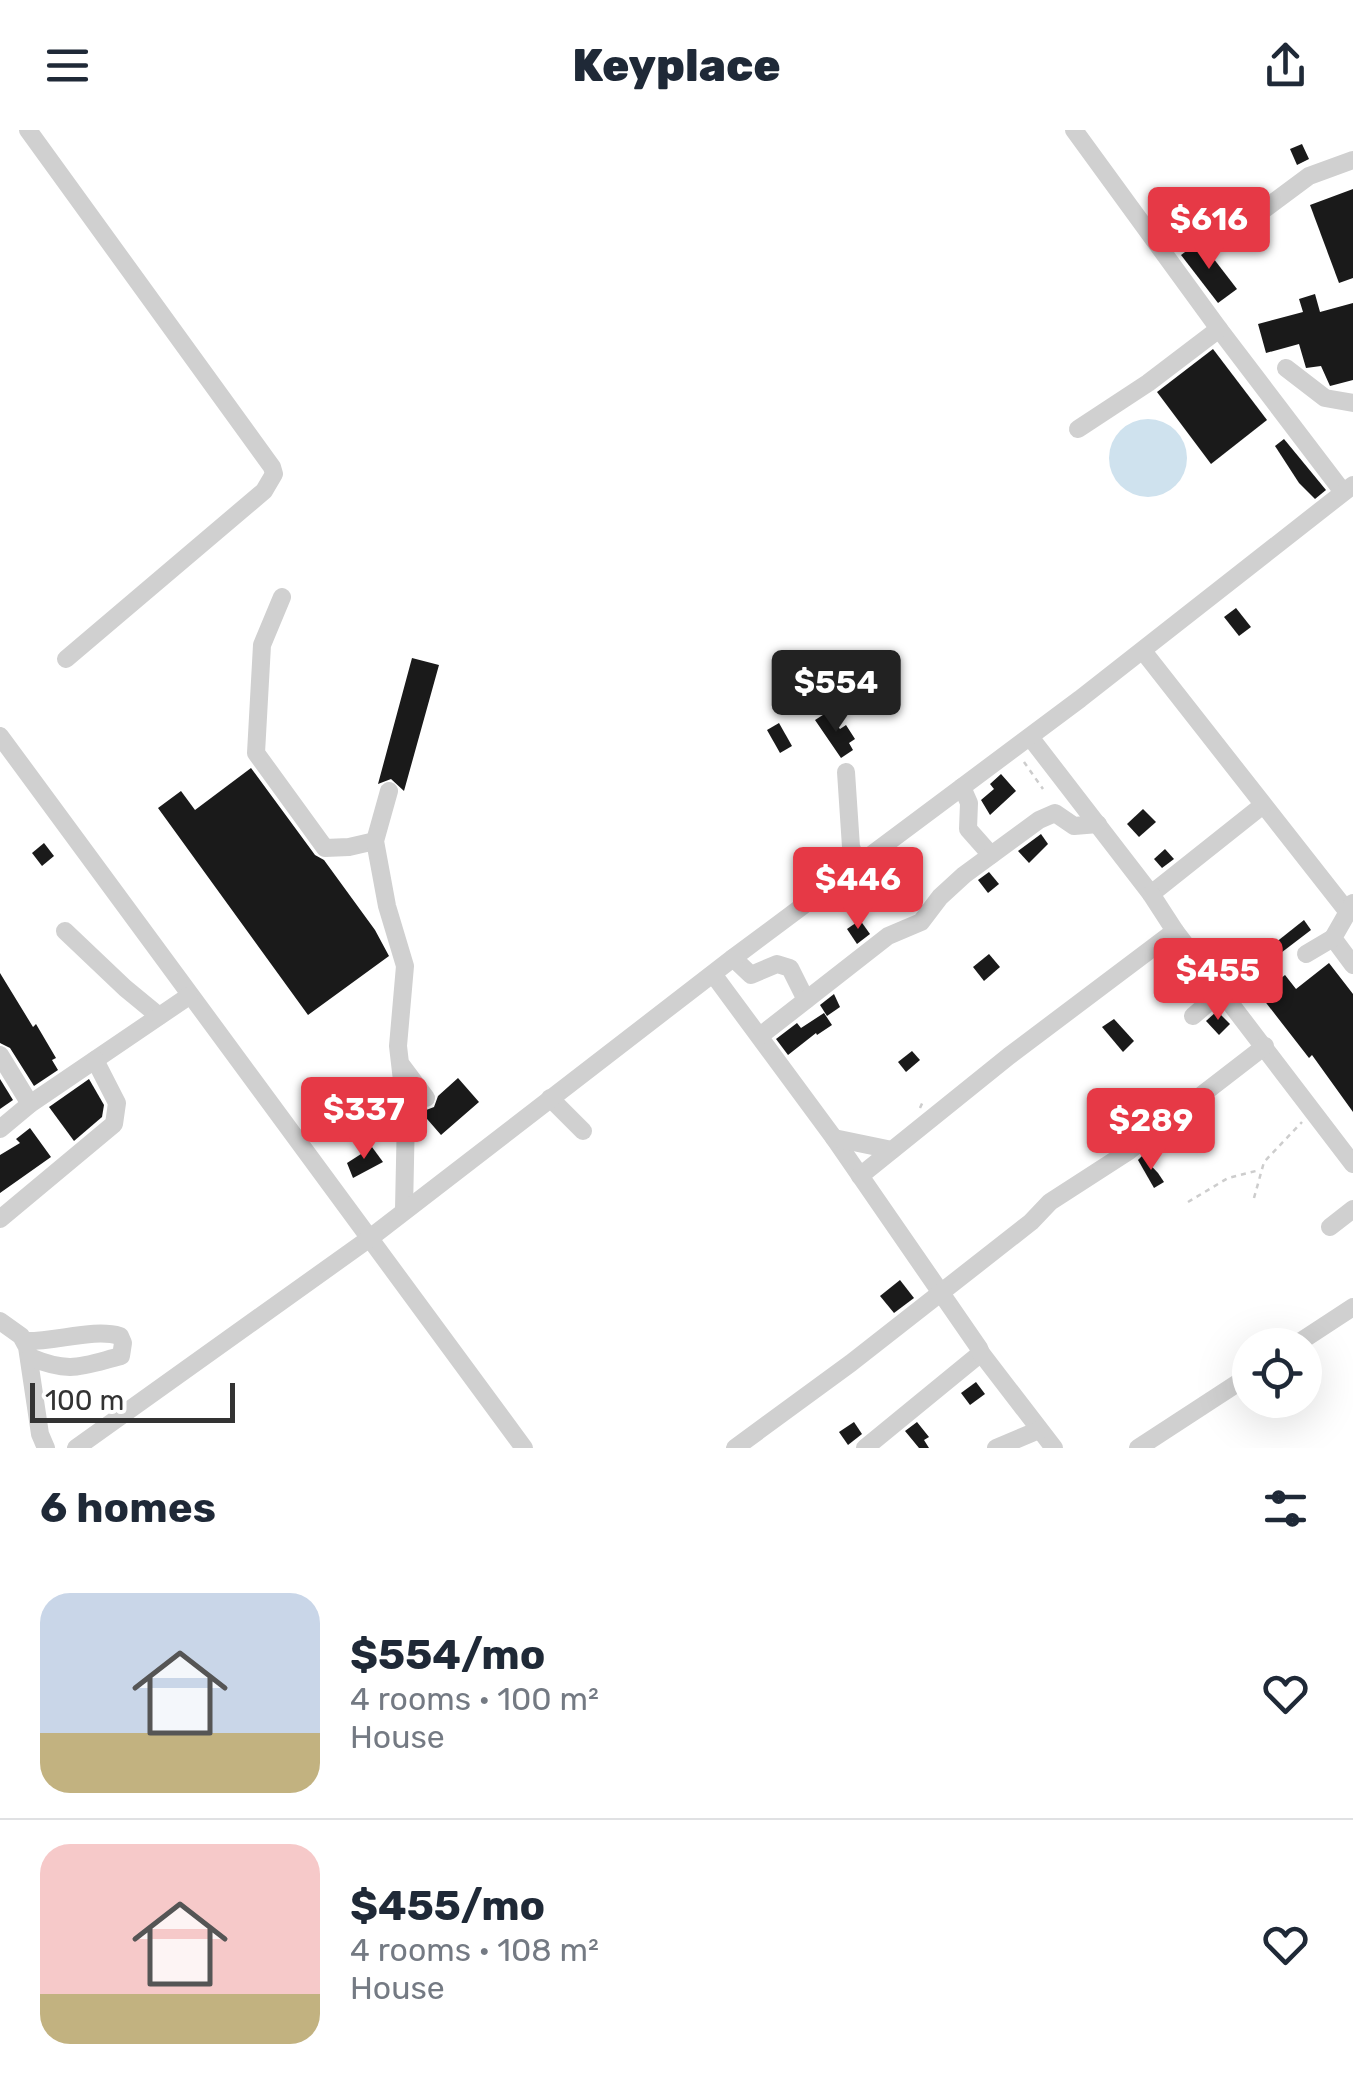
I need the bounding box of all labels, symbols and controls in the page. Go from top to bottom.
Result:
icon: menu [40,38,95,93]
icon: share [1258,38,1313,93]
text: Keyplace [572,39,781,92]
pin: $616 [1150,187,1268,272]
text: $616 [1170,200,1248,238]
pin: $554 [777,650,895,735]
text: $554 [794,663,878,701]
pin: $446 [799,847,917,932]
text: $446 [815,860,901,898]
pin: $455 [1159,938,1277,1023]
text: $455 [1176,951,1260,989]
pin: $337 [305,1077,423,1162]
pin: $289 [1092,1088,1210,1173]
text: $337 [323,1090,405,1128]
text: $289 [1109,1101,1193,1139]
map controls [1232,1328,1322,1418]
button: locate [1232,1328,1322,1418]
scale bar [30,1378,235,1422]
text: 100 m [45,1384,124,1417]
icon: filters [1258,1481,1313,1536]
text: 6 homes [40,1483,216,1533]
text: $554/mo [350,1630,546,1680]
icon: home [120,1633,240,1753]
icon: heart [1258,1666,1313,1721]
text: 4 rooms · 100 m² [350,1680,599,1718]
text: House [350,1718,445,1756]
text: $455/mo [350,1881,545,1931]
icon: home [120,1884,240,2004]
icon: heart [1258,1917,1313,1972]
text: 4 rooms · 108 m² [350,1931,599,1969]
text: House [350,1969,445,2007]

